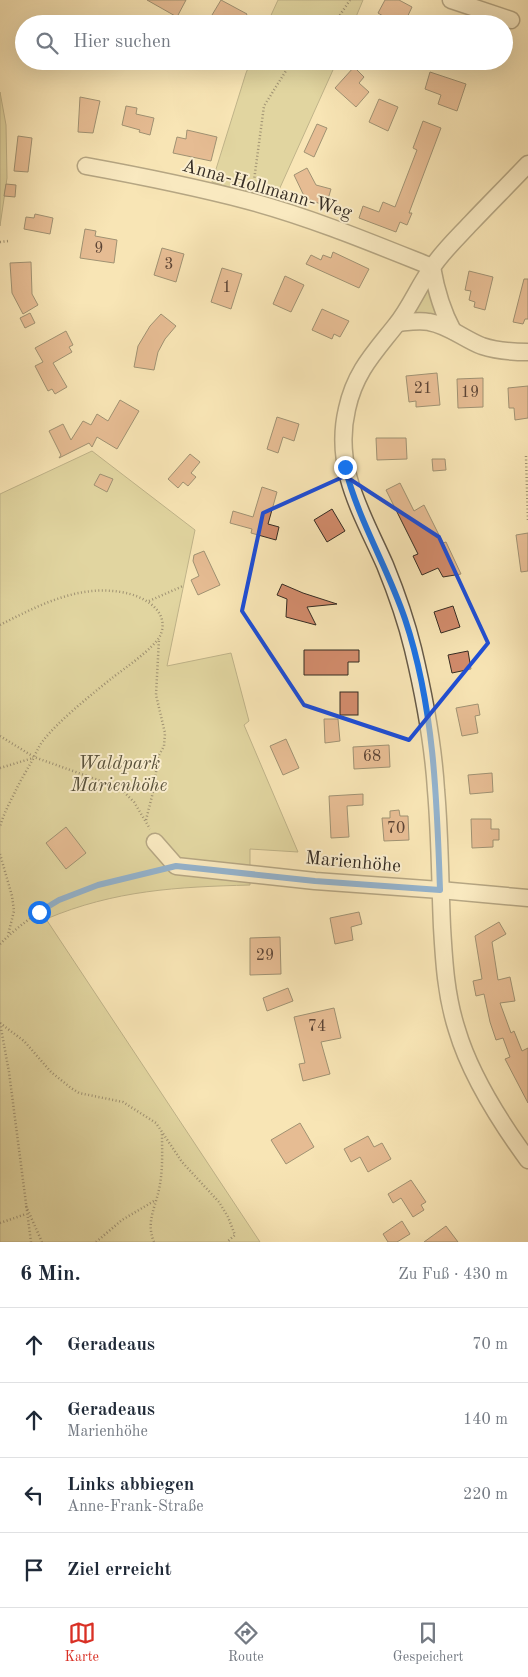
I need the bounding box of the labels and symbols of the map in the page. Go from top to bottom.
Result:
street label: Anna-Hollmann-Weg [180,157,355,224]
house number: 9 [94,241,104,257]
house number: 3 [164,257,174,273]
house number: 1 [222,280,232,296]
house number: 21 [414,381,432,397]
house number: 19 [461,385,479,401]
route end [334,456,357,479]
house number: 68 [363,749,381,765]
park label: Waldpark Marienhöhe [70,755,167,796]
house number: 70 [387,821,405,837]
street label: Marienhöhe [304,849,402,877]
route start [28,901,51,924]
house number: 29 [256,948,274,964]
house number: 74 [308,1019,326,1035]

